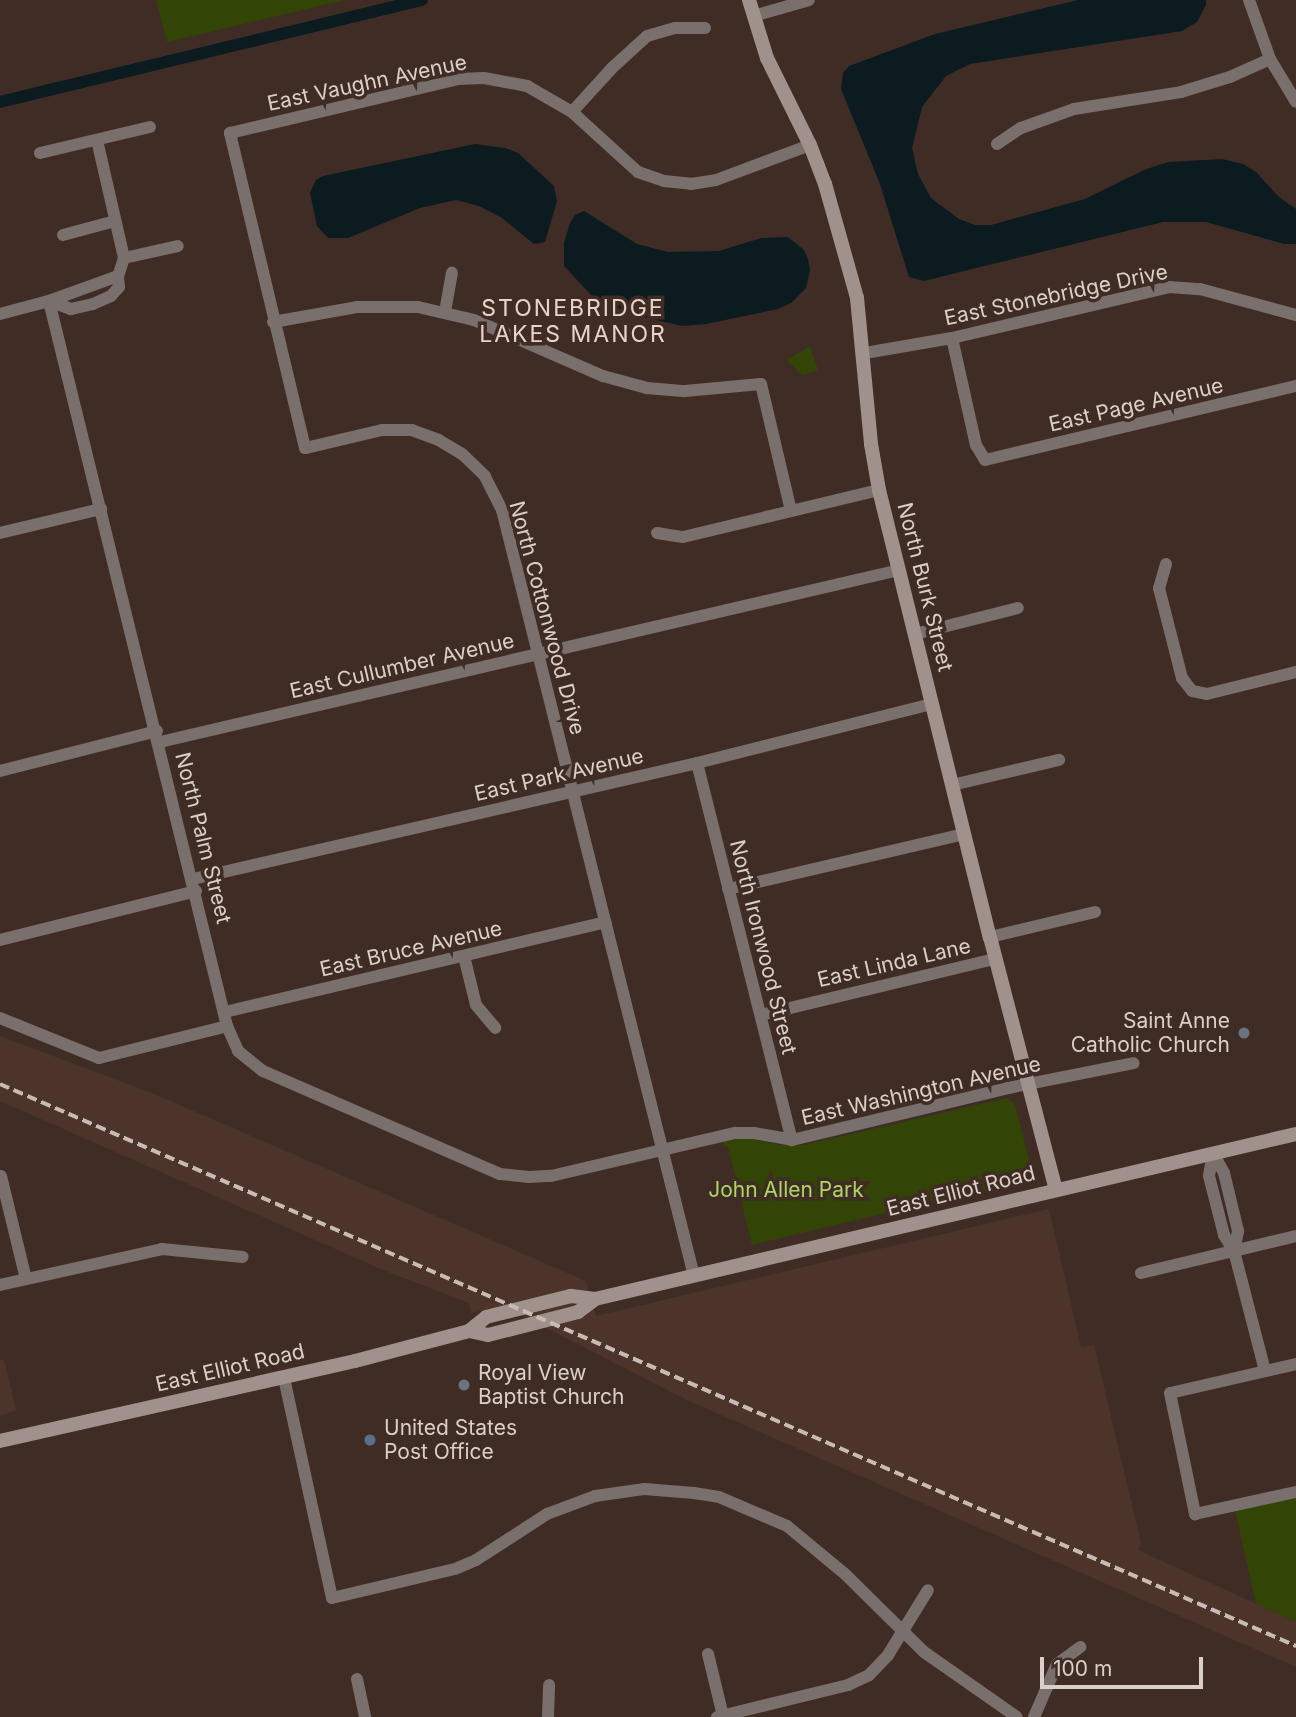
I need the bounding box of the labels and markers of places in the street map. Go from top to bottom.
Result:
place label: Saint Anne Catholic Church [1071,1008,1230,1058]
marker: Saint Anne Catholic Church [1236,1025,1252,1041]
place label: Royal View Baptist Church [478,1360,624,1410]
marker: Royal View Baptist Church [456,1377,472,1393]
place label: United States Post Office [384,1415,517,1465]
marker: United States Post Office [362,1432,378,1448]

